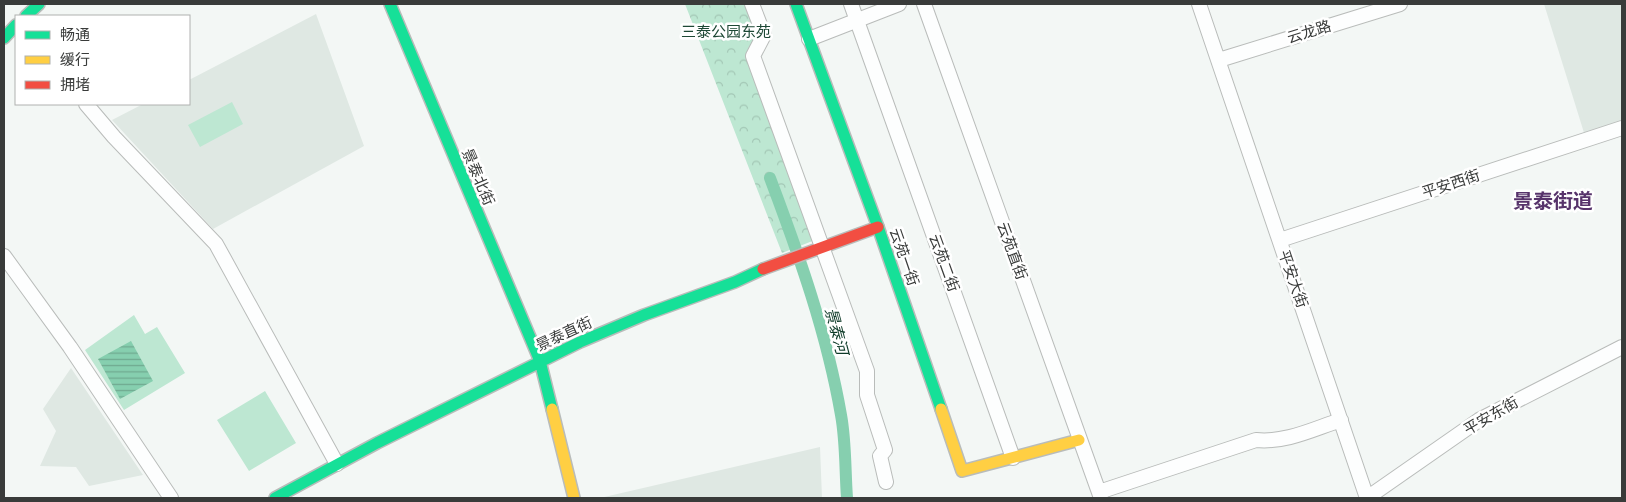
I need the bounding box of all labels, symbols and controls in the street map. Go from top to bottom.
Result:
legend [15,15,190,105]
street label: 云龙路 [1285,17,1333,47]
park label: 三泰公园东苑 [681,23,771,41]
text: 畅通 [60,26,90,44]
text: 缓行 [60,51,90,69]
text: 拥堵 [60,76,90,94]
street label: 景泰北街 [458,146,498,208]
street label: 平安西街 [1420,166,1482,202]
district label: 景泰街道 [1513,190,1593,213]
street label: 云苑直街 [993,220,1031,282]
street label: 云苑一街 [886,226,922,288]
street label: 云苑二街 [925,232,963,294]
street label: 平安大街 [1275,248,1311,310]
water label: 景泰河 [821,305,853,360]
street label: 景泰直街 [533,313,595,355]
street label: 平安东街 [1461,393,1521,439]

